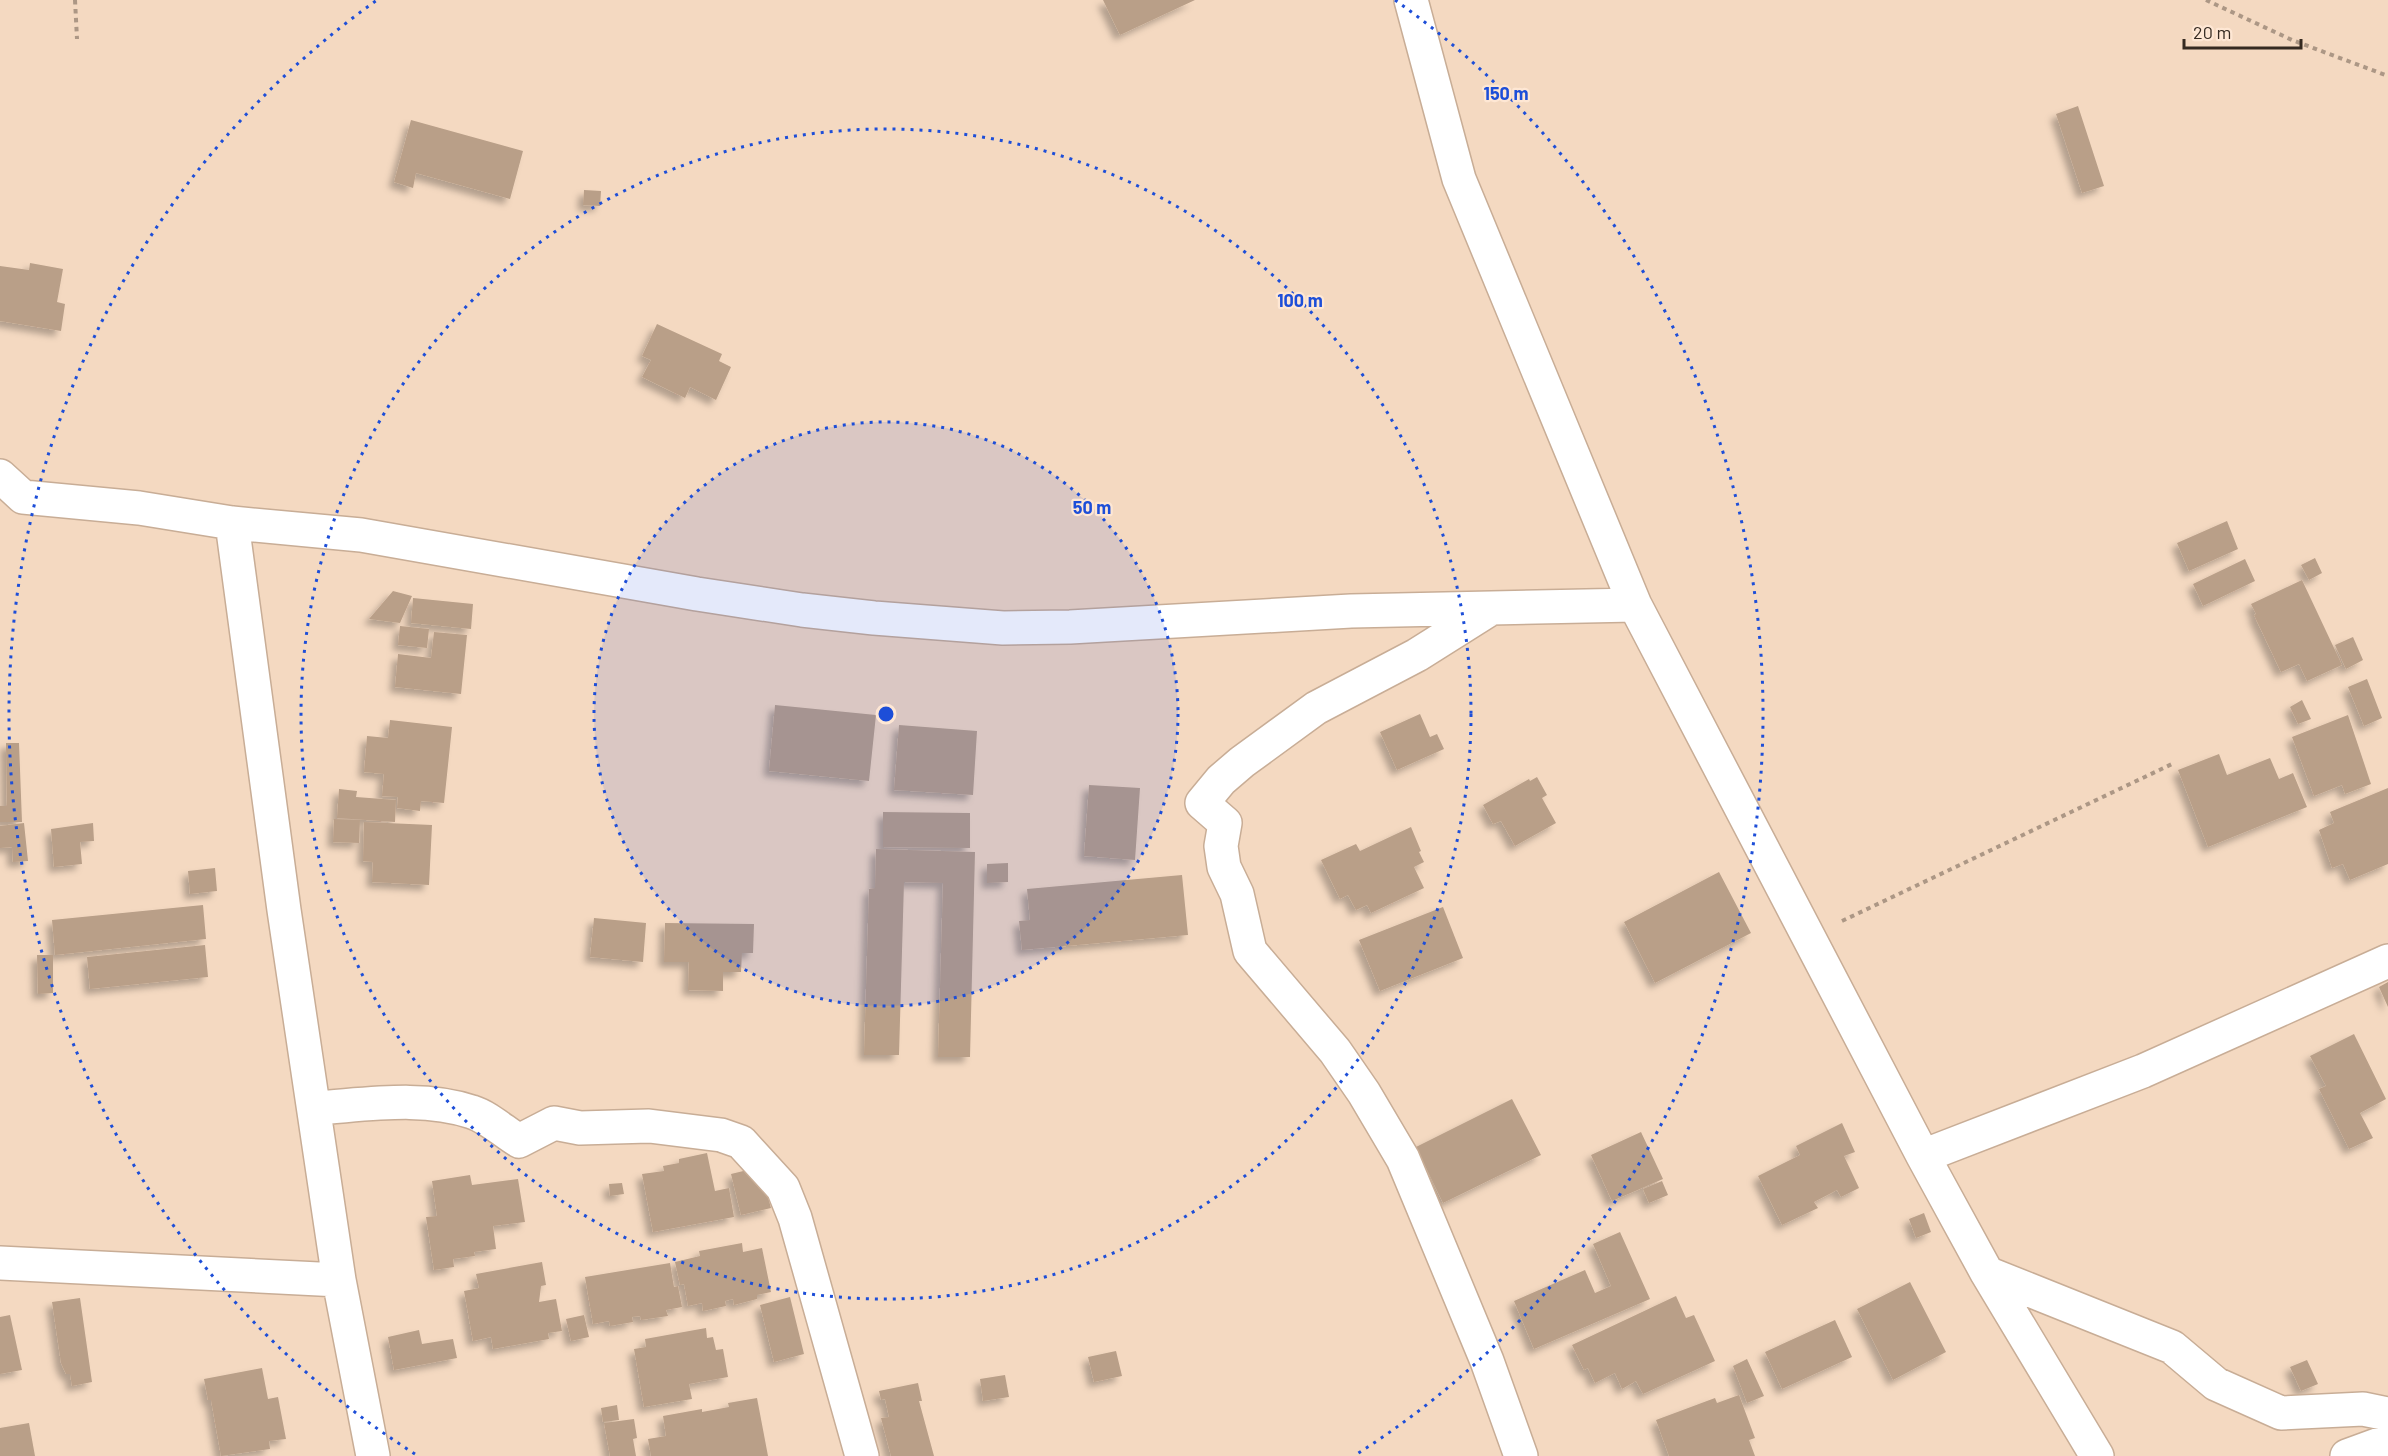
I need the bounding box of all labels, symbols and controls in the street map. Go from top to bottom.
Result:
scale bar [2184,12,2301,50]
text: 20 m [2193,21,2231,43]
text: 150 m [1484,82,1528,104]
text: 100 m [1277,289,1323,311]
text: 50 m [1073,496,1111,518]
centre of rings [876,704,896,724]

